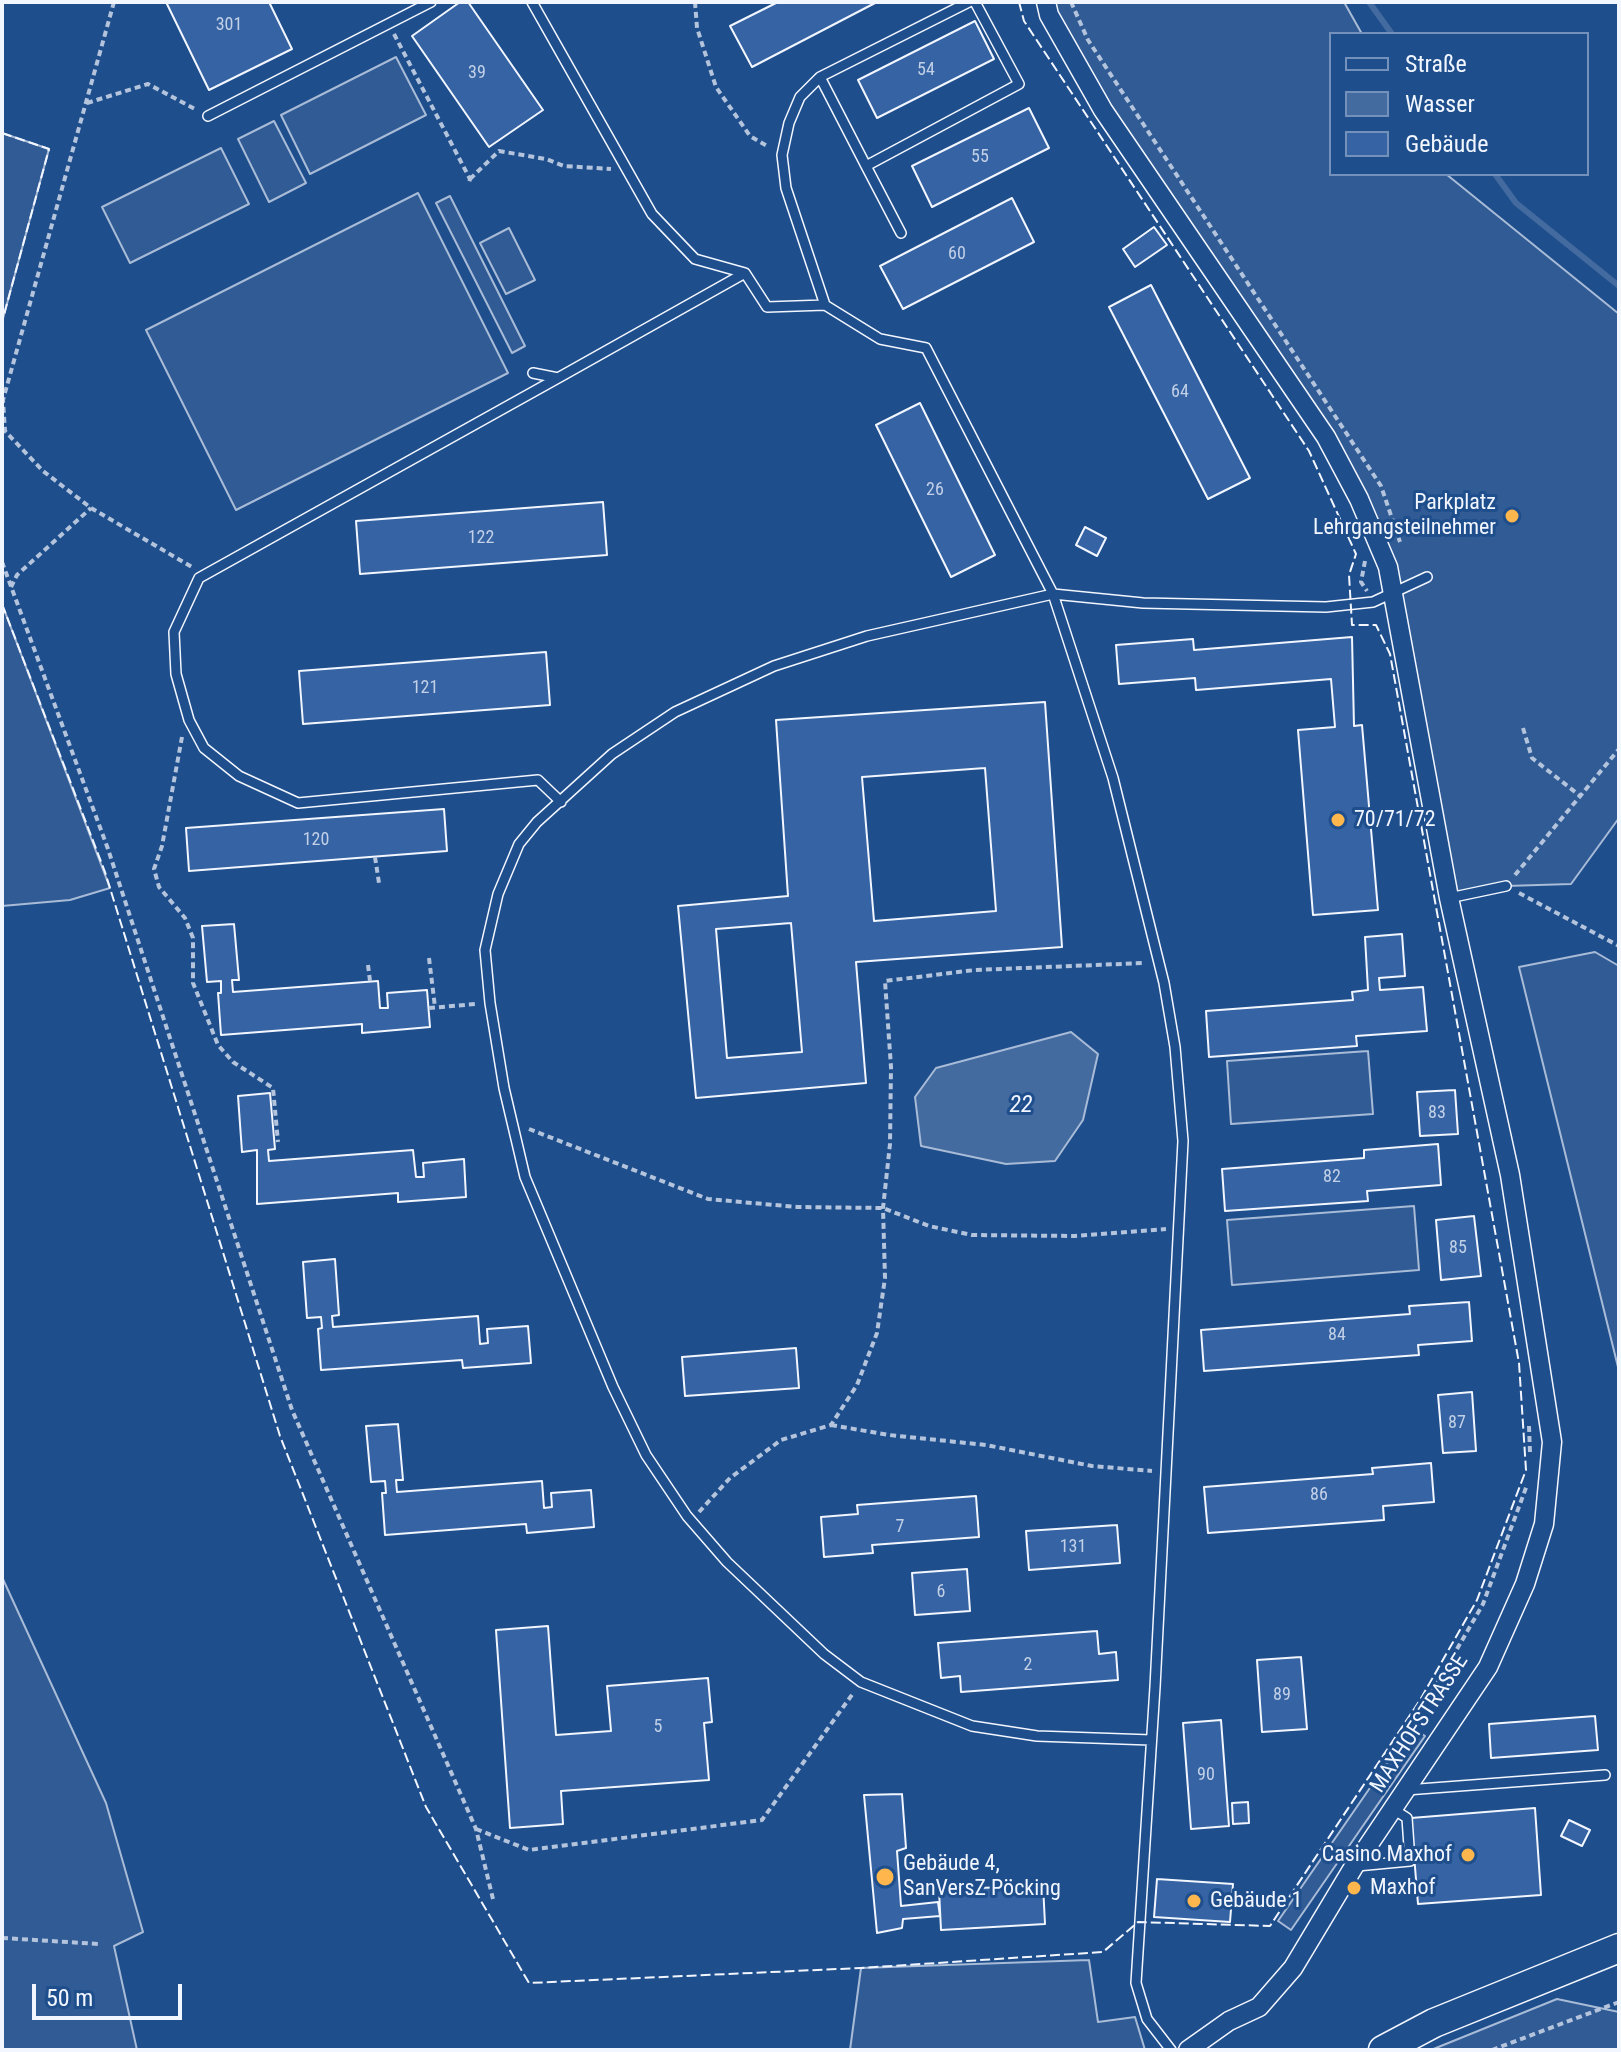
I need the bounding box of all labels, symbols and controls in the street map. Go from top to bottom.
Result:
house number: 301 [216,14,242,36]
legend [1329,32,1589,176]
text: Straße [1405,50,1467,78]
house number: 54 [917,59,935,81]
house number: 39 [468,62,486,84]
text: Wasser [1405,90,1475,118]
text: Gebäude [1405,130,1489,158]
house number: 55 [971,146,989,168]
house number: 60 [948,243,966,265]
house number: 64 [1171,381,1189,403]
house number: 26 [926,479,944,501]
place label: Parkplatz Lehrgangsteilnehmer [1313,490,1496,542]
marker: Parkplatz Lehrgangsteilnehmer [1503,507,1521,525]
house number: 122 [468,527,494,549]
house number: 121 [412,677,438,699]
place label: 70/71/72 [1354,807,1435,833]
marker: 70/71/72 [1329,811,1347,829]
house number: 120 [303,829,329,851]
water label: 22 [1010,1092,1032,1120]
house number: 83 [1428,1102,1446,1124]
house number: 82 [1323,1166,1341,1188]
house number: 85 [1449,1237,1467,1259]
house number: 84 [1328,1324,1346,1346]
house number: 87 [1448,1412,1466,1434]
house number: 86 [1310,1484,1328,1506]
house number: 7 [896,1516,904,1538]
house number: 131 [1060,1536,1086,1558]
house number: 6 [937,1581,945,1603]
street label: MAXHOFSTRASSE [1365,1650,1475,1798]
house number: 2 [1024,1654,1032,1676]
house number: 89 [1273,1684,1291,1706]
house number: 5 [654,1716,662,1738]
house number: 90 [1197,1764,1215,1786]
place label: Casino Maxhof [1322,1842,1452,1868]
marker: Casino Maxhof [1459,1846,1477,1864]
place label: Gebäude 4, SanVersZ Pöcking [903,1851,1061,1902]
marker: Gebäude 4, SanVersZ Pöcking [874,1866,896,1888]
place label: Maxhof [1370,1875,1435,1901]
marker: Maxhof [1345,1879,1363,1897]
place label: Gebäude 1 [1210,1888,1302,1914]
marker: Gebäude 1 [1185,1892,1203,1910]
scale bar [36,1968,186,2018]
text: 50 m [46,1984,93,2012]

